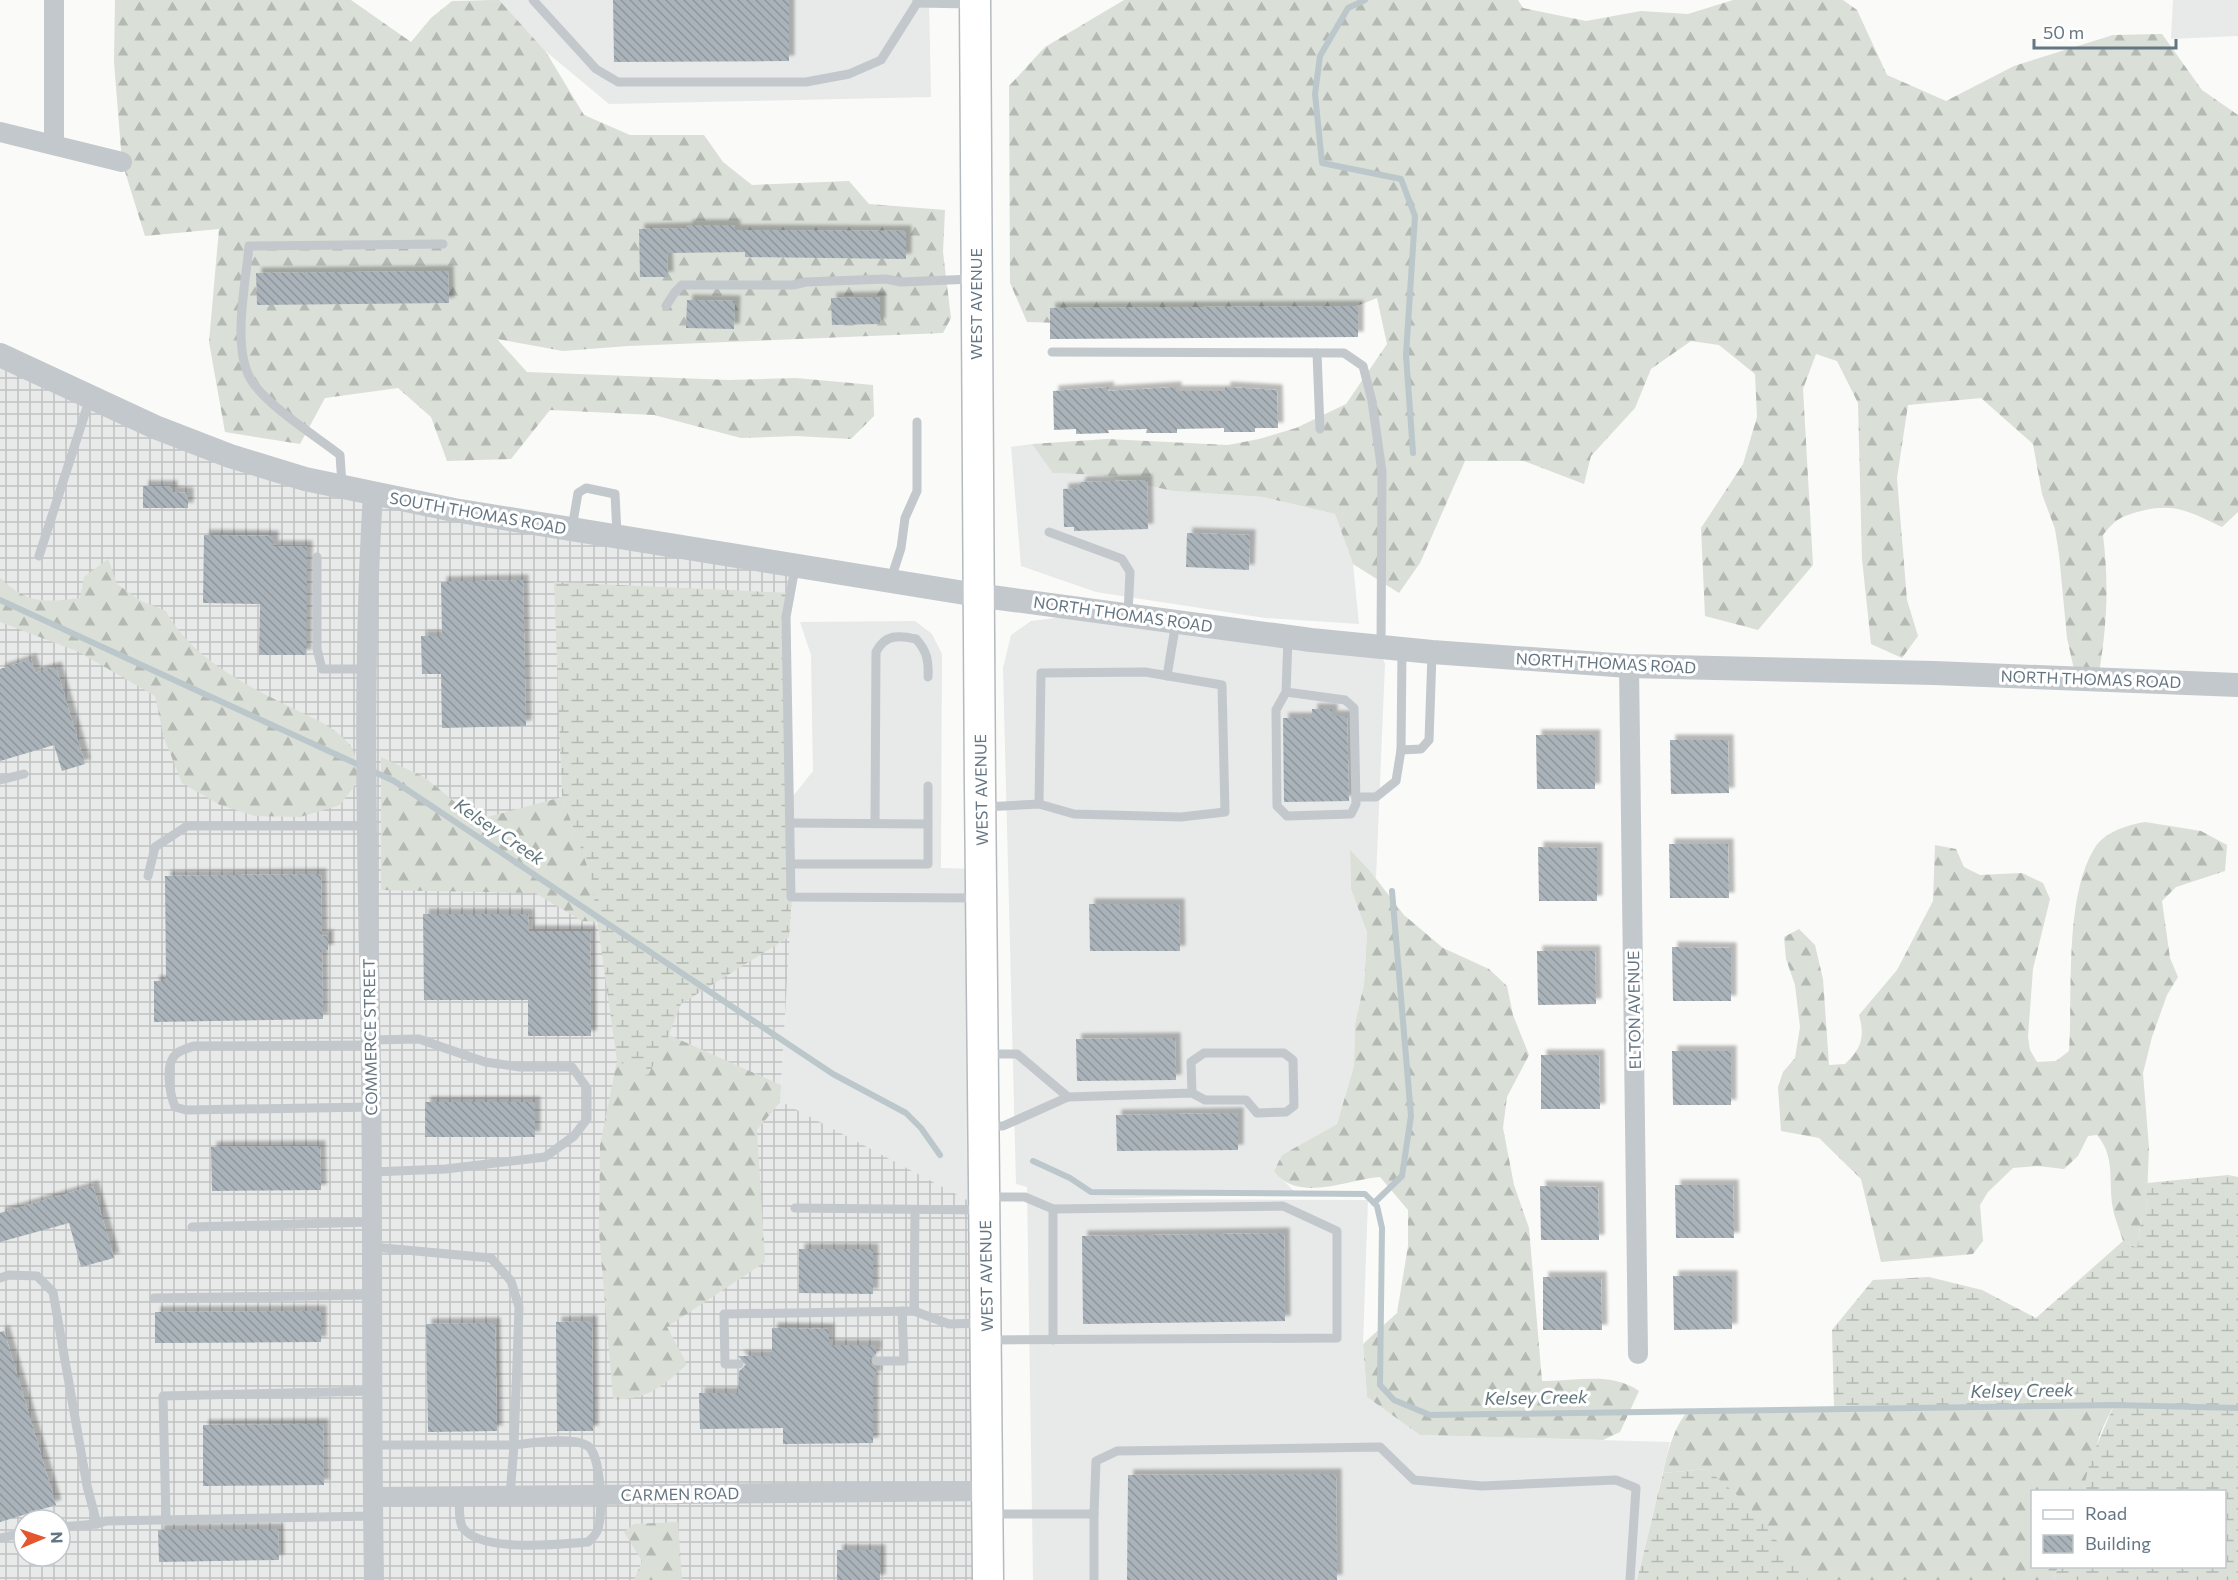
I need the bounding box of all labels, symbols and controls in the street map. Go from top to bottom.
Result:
scale bar [2034,12,2176,50]
text: 50 m [2043,21,2084,43]
street label: WEST AVENUE [966,248,985,360]
street label: SOUTH THOMAS ROAD [388,488,568,537]
street label: NORTH THOMAS ROAD [1032,592,1214,635]
street label: NORTH THOMAS ROAD [1515,648,1697,677]
street label: NORTH THOMAS ROAD [2000,666,2182,691]
street label: WEST AVENUE [970,734,991,846]
water label: Kelsey Creek [451,793,550,870]
street label: ELTON AVENUE [1623,951,1644,1069]
street label: COMMERCE STREET [359,958,380,1116]
street label: WEST AVENUE [975,1220,996,1332]
water label: Kelsey Creek [1970,1378,2075,1402]
water label: Kelsey Creek [1484,1385,1589,1409]
street label: CARMEN ROAD [621,1483,739,1504]
legend [2031,1490,2226,1568]
text: Road [2085,1502,2127,1524]
north arrow [12,1508,72,1568]
text: N [48,1531,67,1544]
text: Building [2085,1532,2151,1554]

